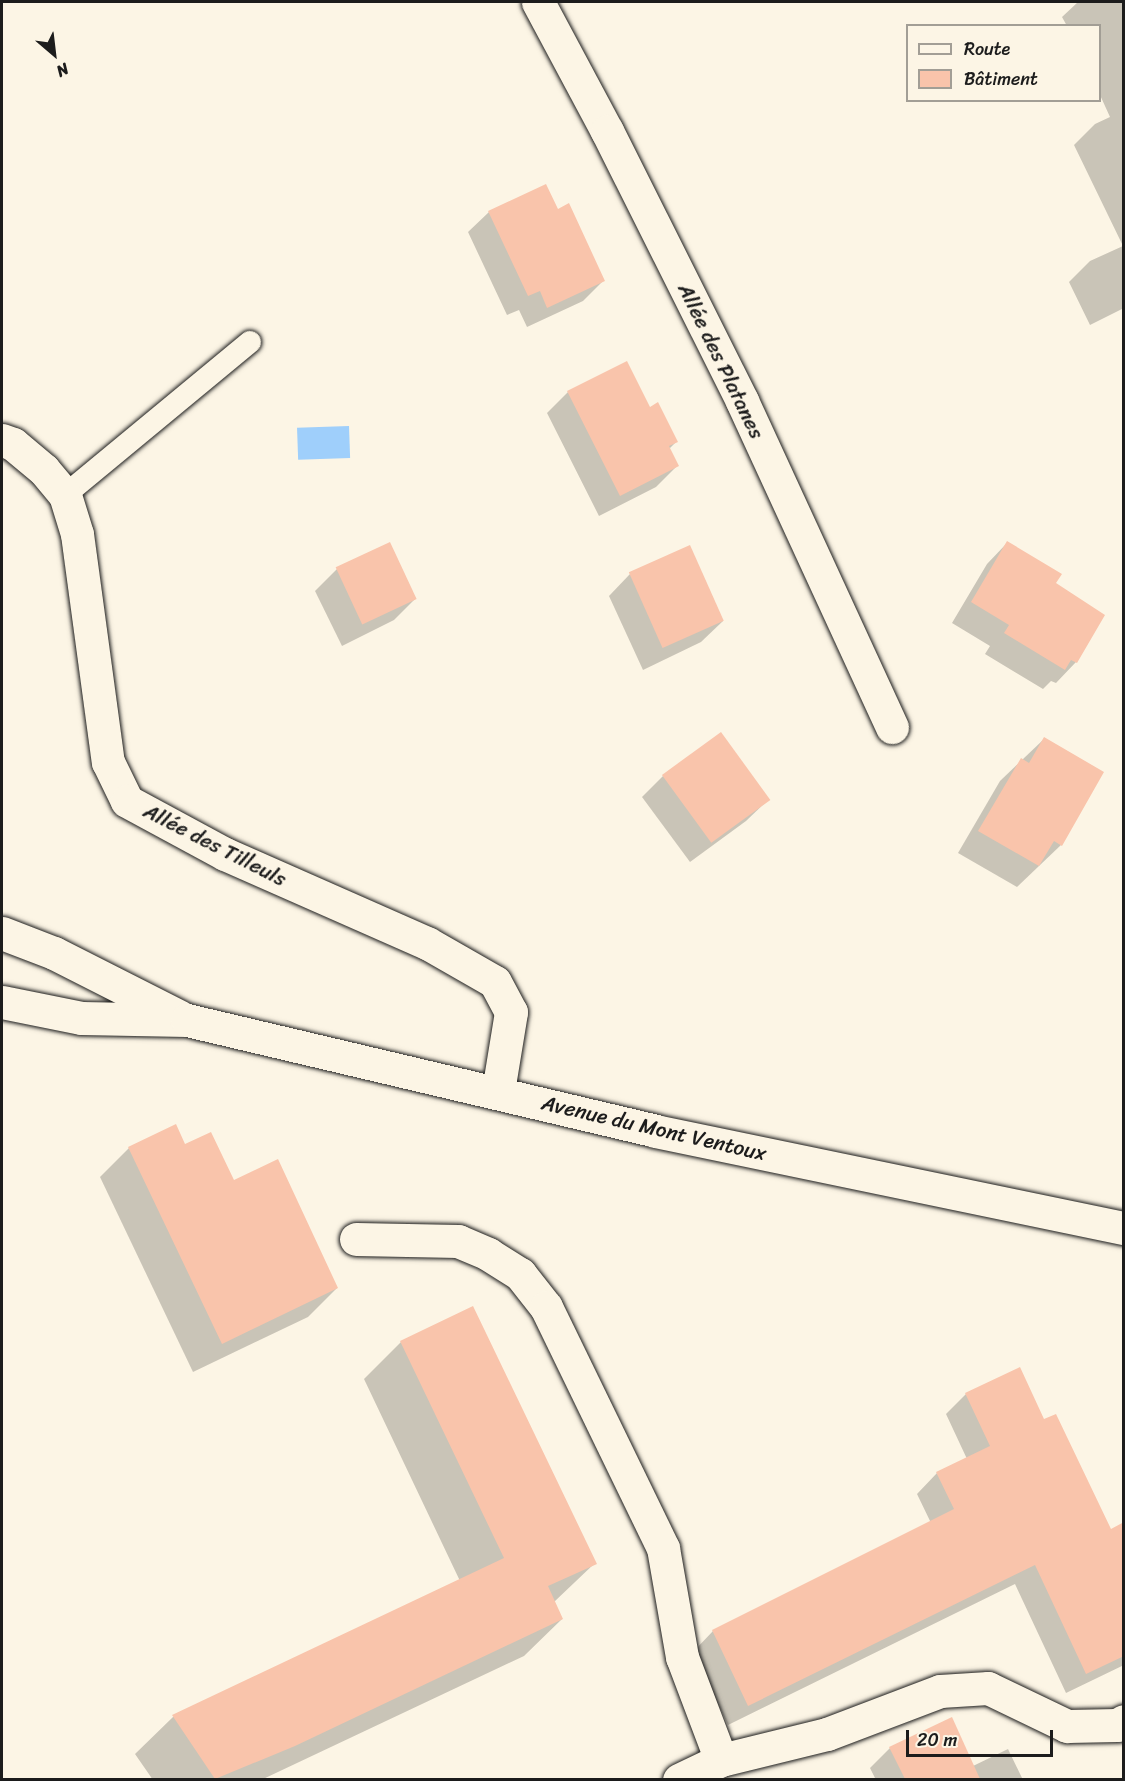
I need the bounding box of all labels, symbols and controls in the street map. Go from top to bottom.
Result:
north arrow [24,24,84,84]
legend [906,24,1101,102]
text: Route [964,33,1010,65]
text: N [51,55,74,86]
text: Bâtiment [964,63,1038,95]
street label: Allée des Platanes [672,279,770,443]
street label: Allée des Tilleuls [139,798,291,892]
street label: Avenue du Mont Ventoux [540,1090,768,1166]
scale bar [909,1718,1056,1756]
text: 20 m [917,1724,957,1756]

